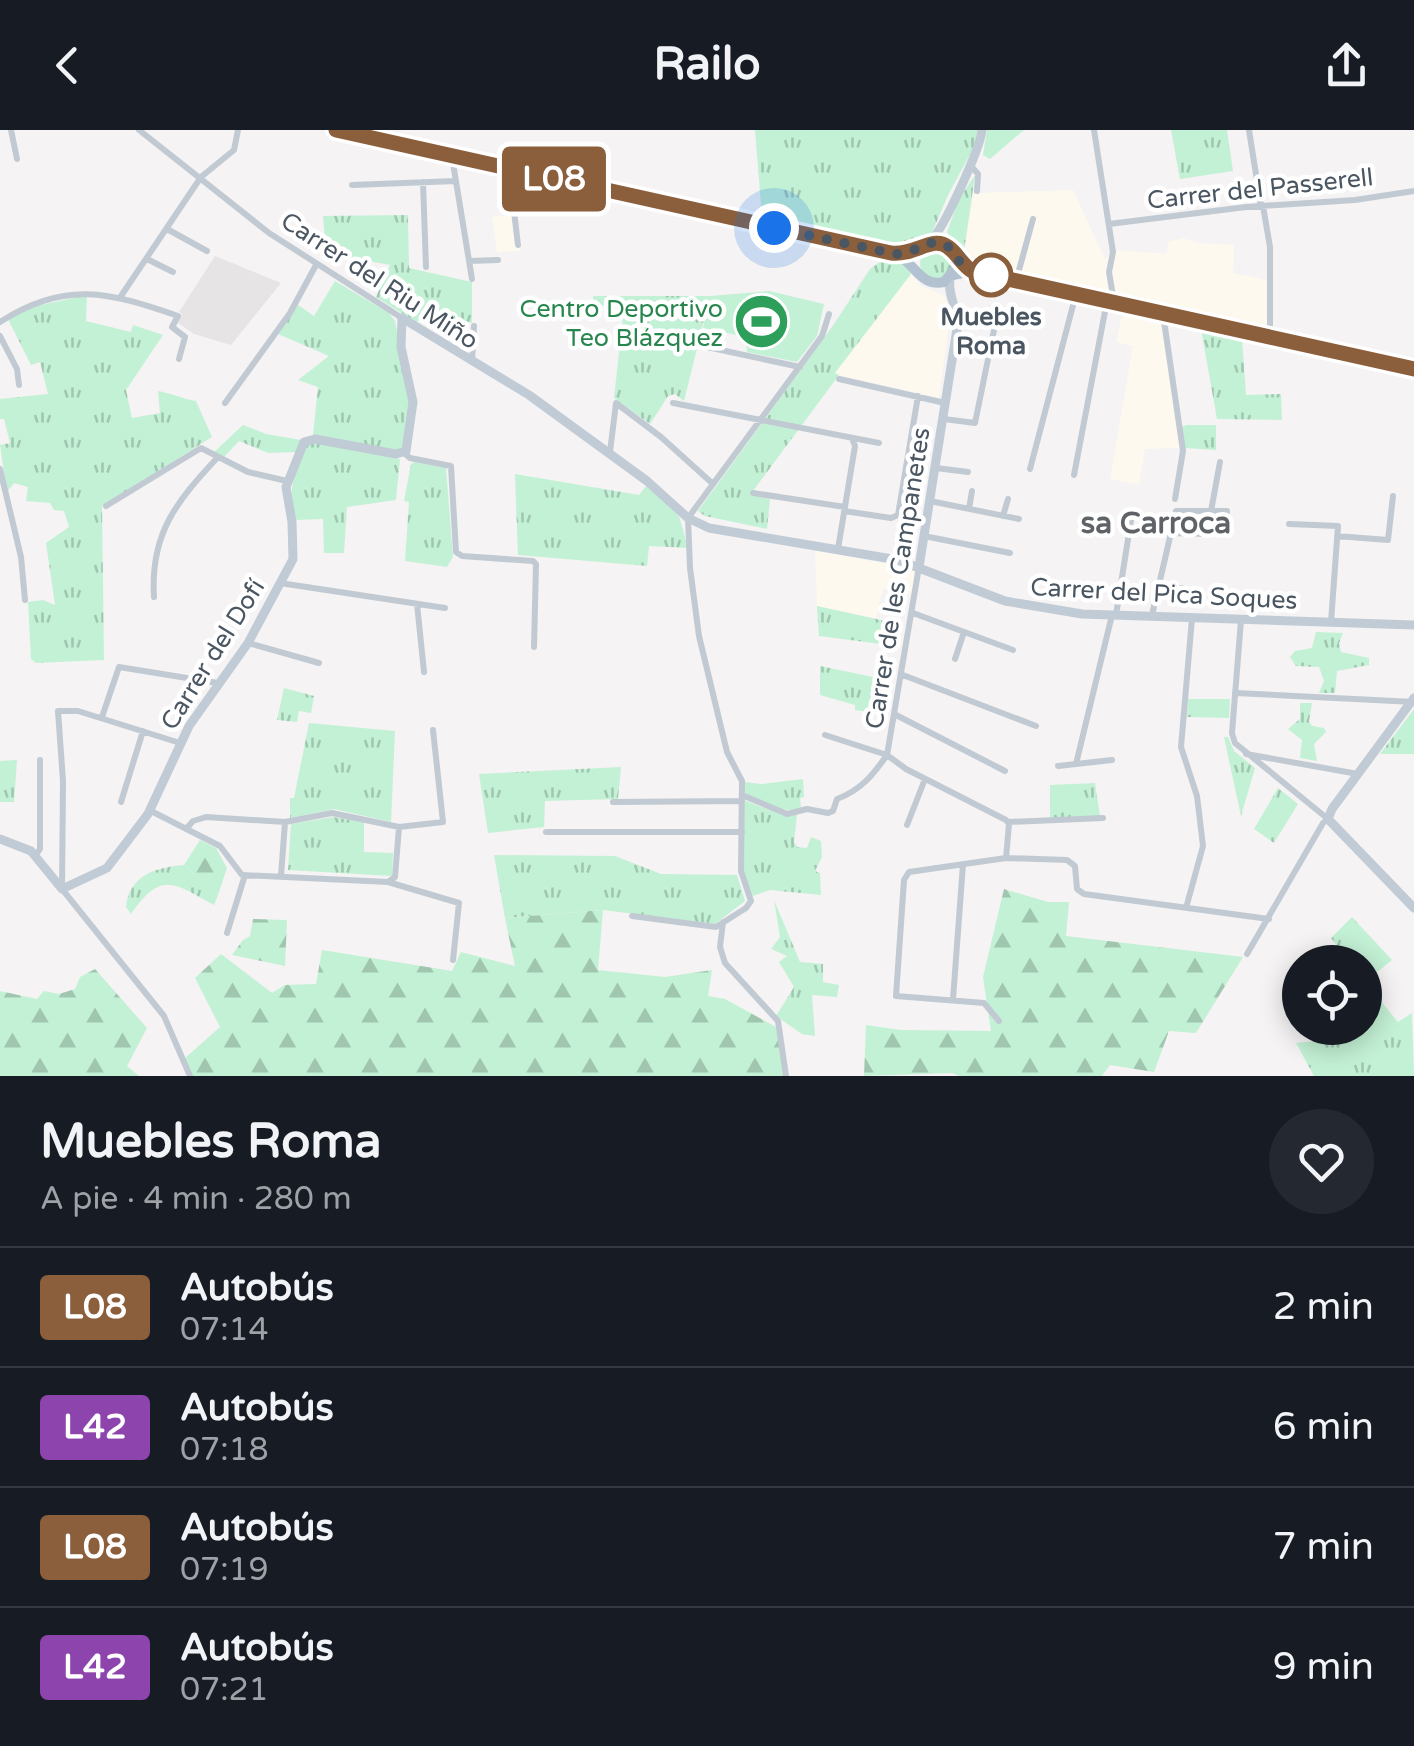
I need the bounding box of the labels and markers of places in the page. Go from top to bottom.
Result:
marker: Muebles Roma [970,254,1012,296]
sports icon: Centro Deportivo Teo Blázquez [732,292,792,352]
place label: Centro Deportivo Teo Blázquez [519,294,723,353]
place label: Muebles Roma [940,302,1042,361]

